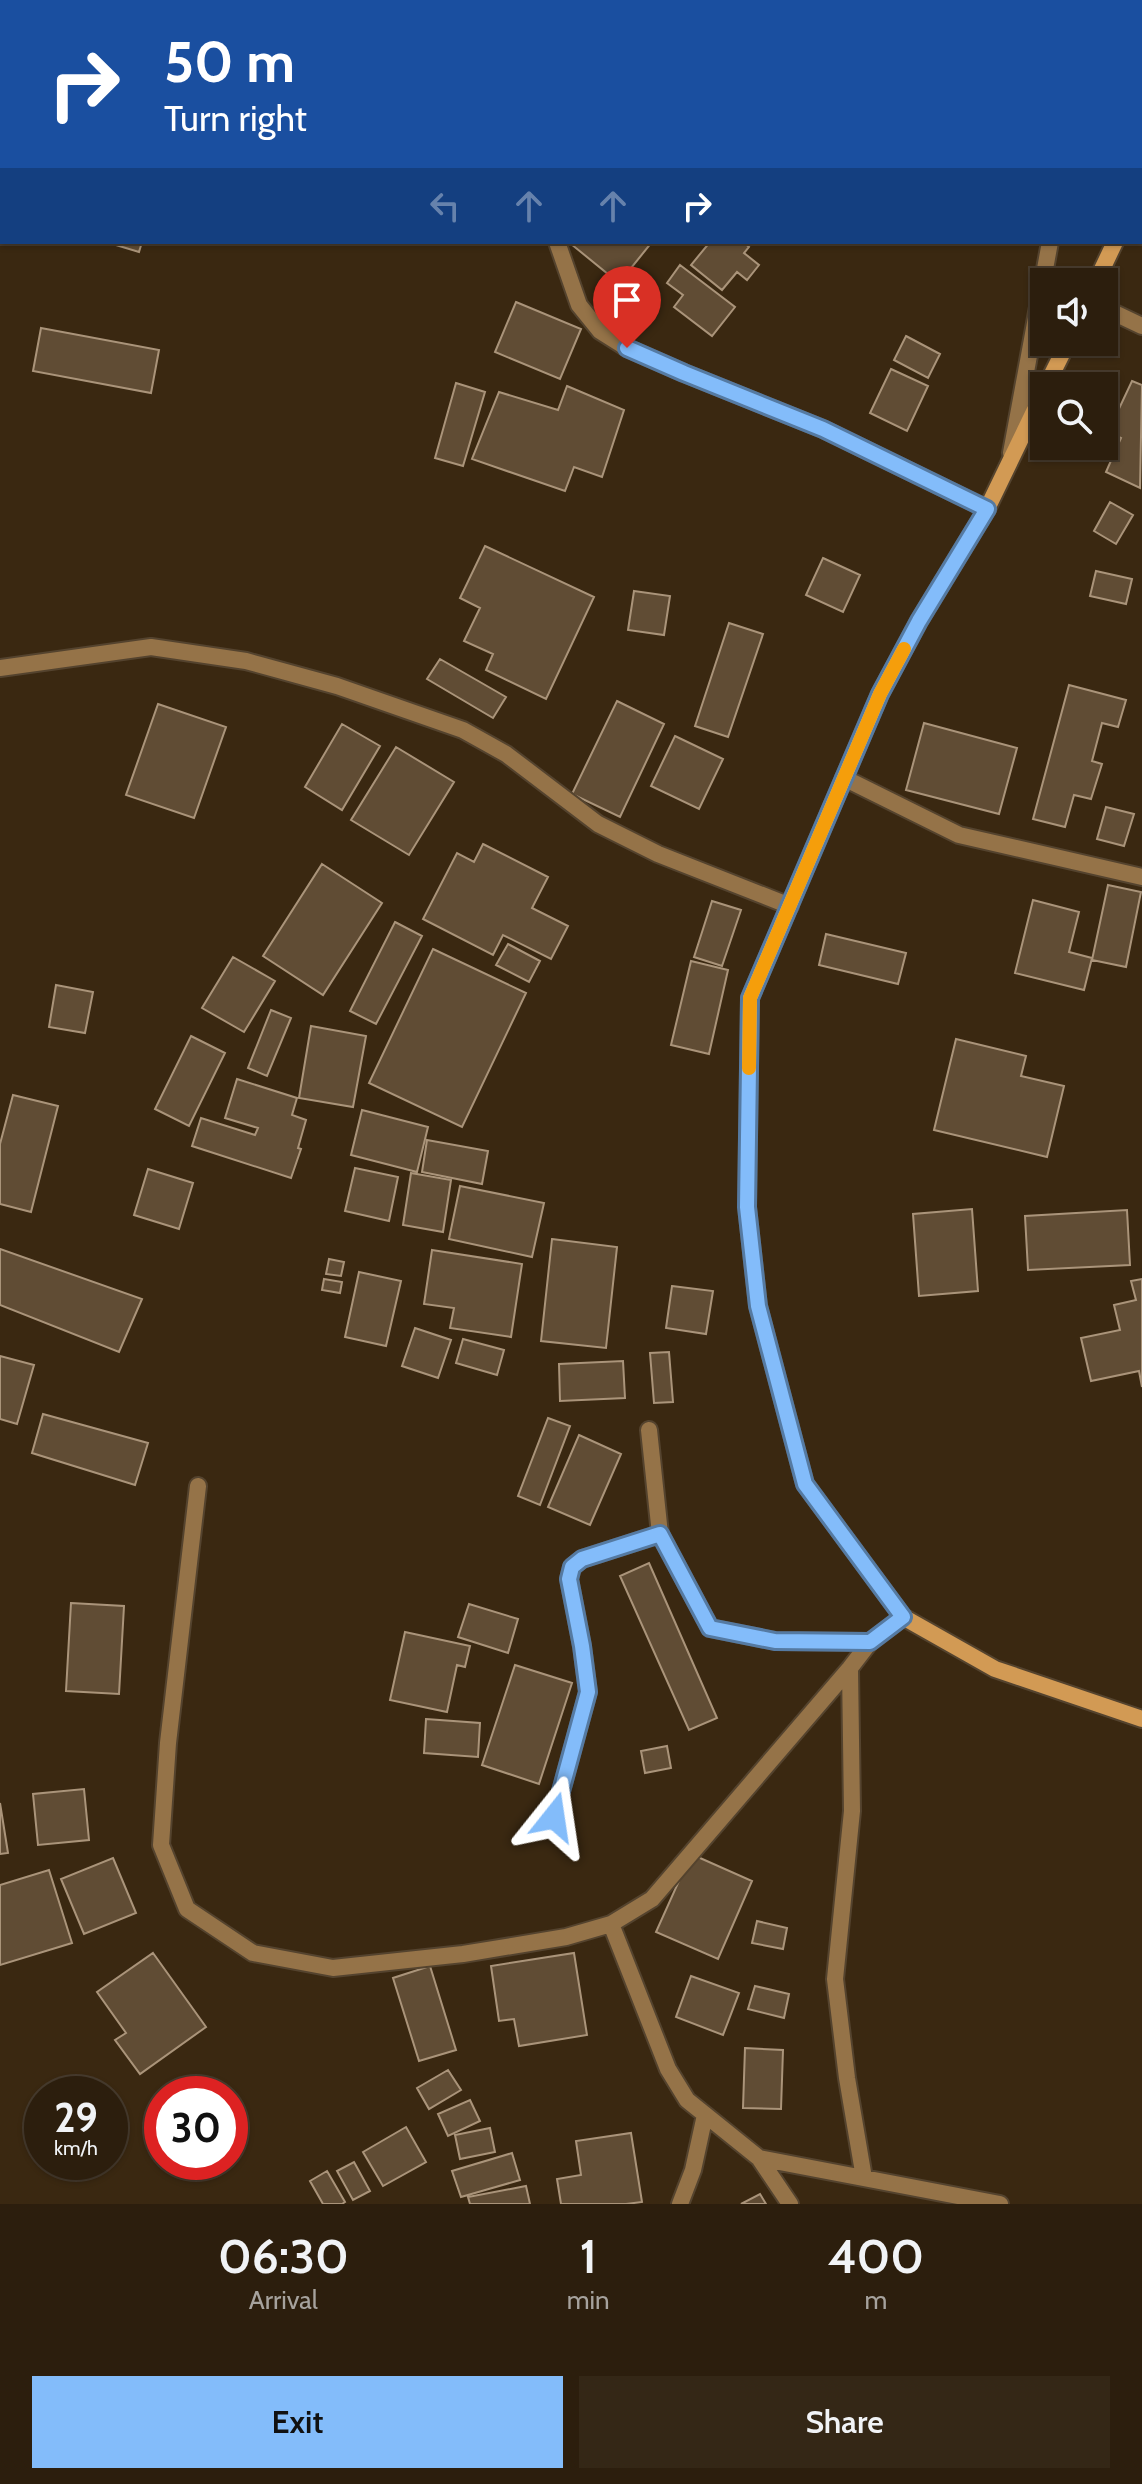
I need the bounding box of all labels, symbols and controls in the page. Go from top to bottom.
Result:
text: 50 m [164,28,295,96]
icon: right [32,32,136,136]
text: Turn right [164,96,307,140]
icon: left [423,184,467,228]
icon: ahead [507,184,551,228]
icon: ahead [591,184,635,228]
icon: right [675,184,719,228]
pin [593,266,661,348]
map controls [1030,268,1118,460]
button: sound [1030,268,1118,356]
icon: arrive [605,278,649,322]
button: search [1030,372,1118,460]
position arrow [512,1775,596,1859]
speed limit sign: 30 [144,2076,248,2180]
text: 29 [54,2093,98,2142]
text: km/h [54,2136,98,2160]
text: 06:30 [218,2227,349,2285]
text: 1 [580,2227,597,2285]
text: 400 [828,2227,924,2285]
text: Arrival [249,2284,318,2316]
text: min [567,2284,610,2316]
text: m [864,2284,887,2316]
button: Exit [32,2376,563,2468]
button: Share [579,2376,1110,2468]

